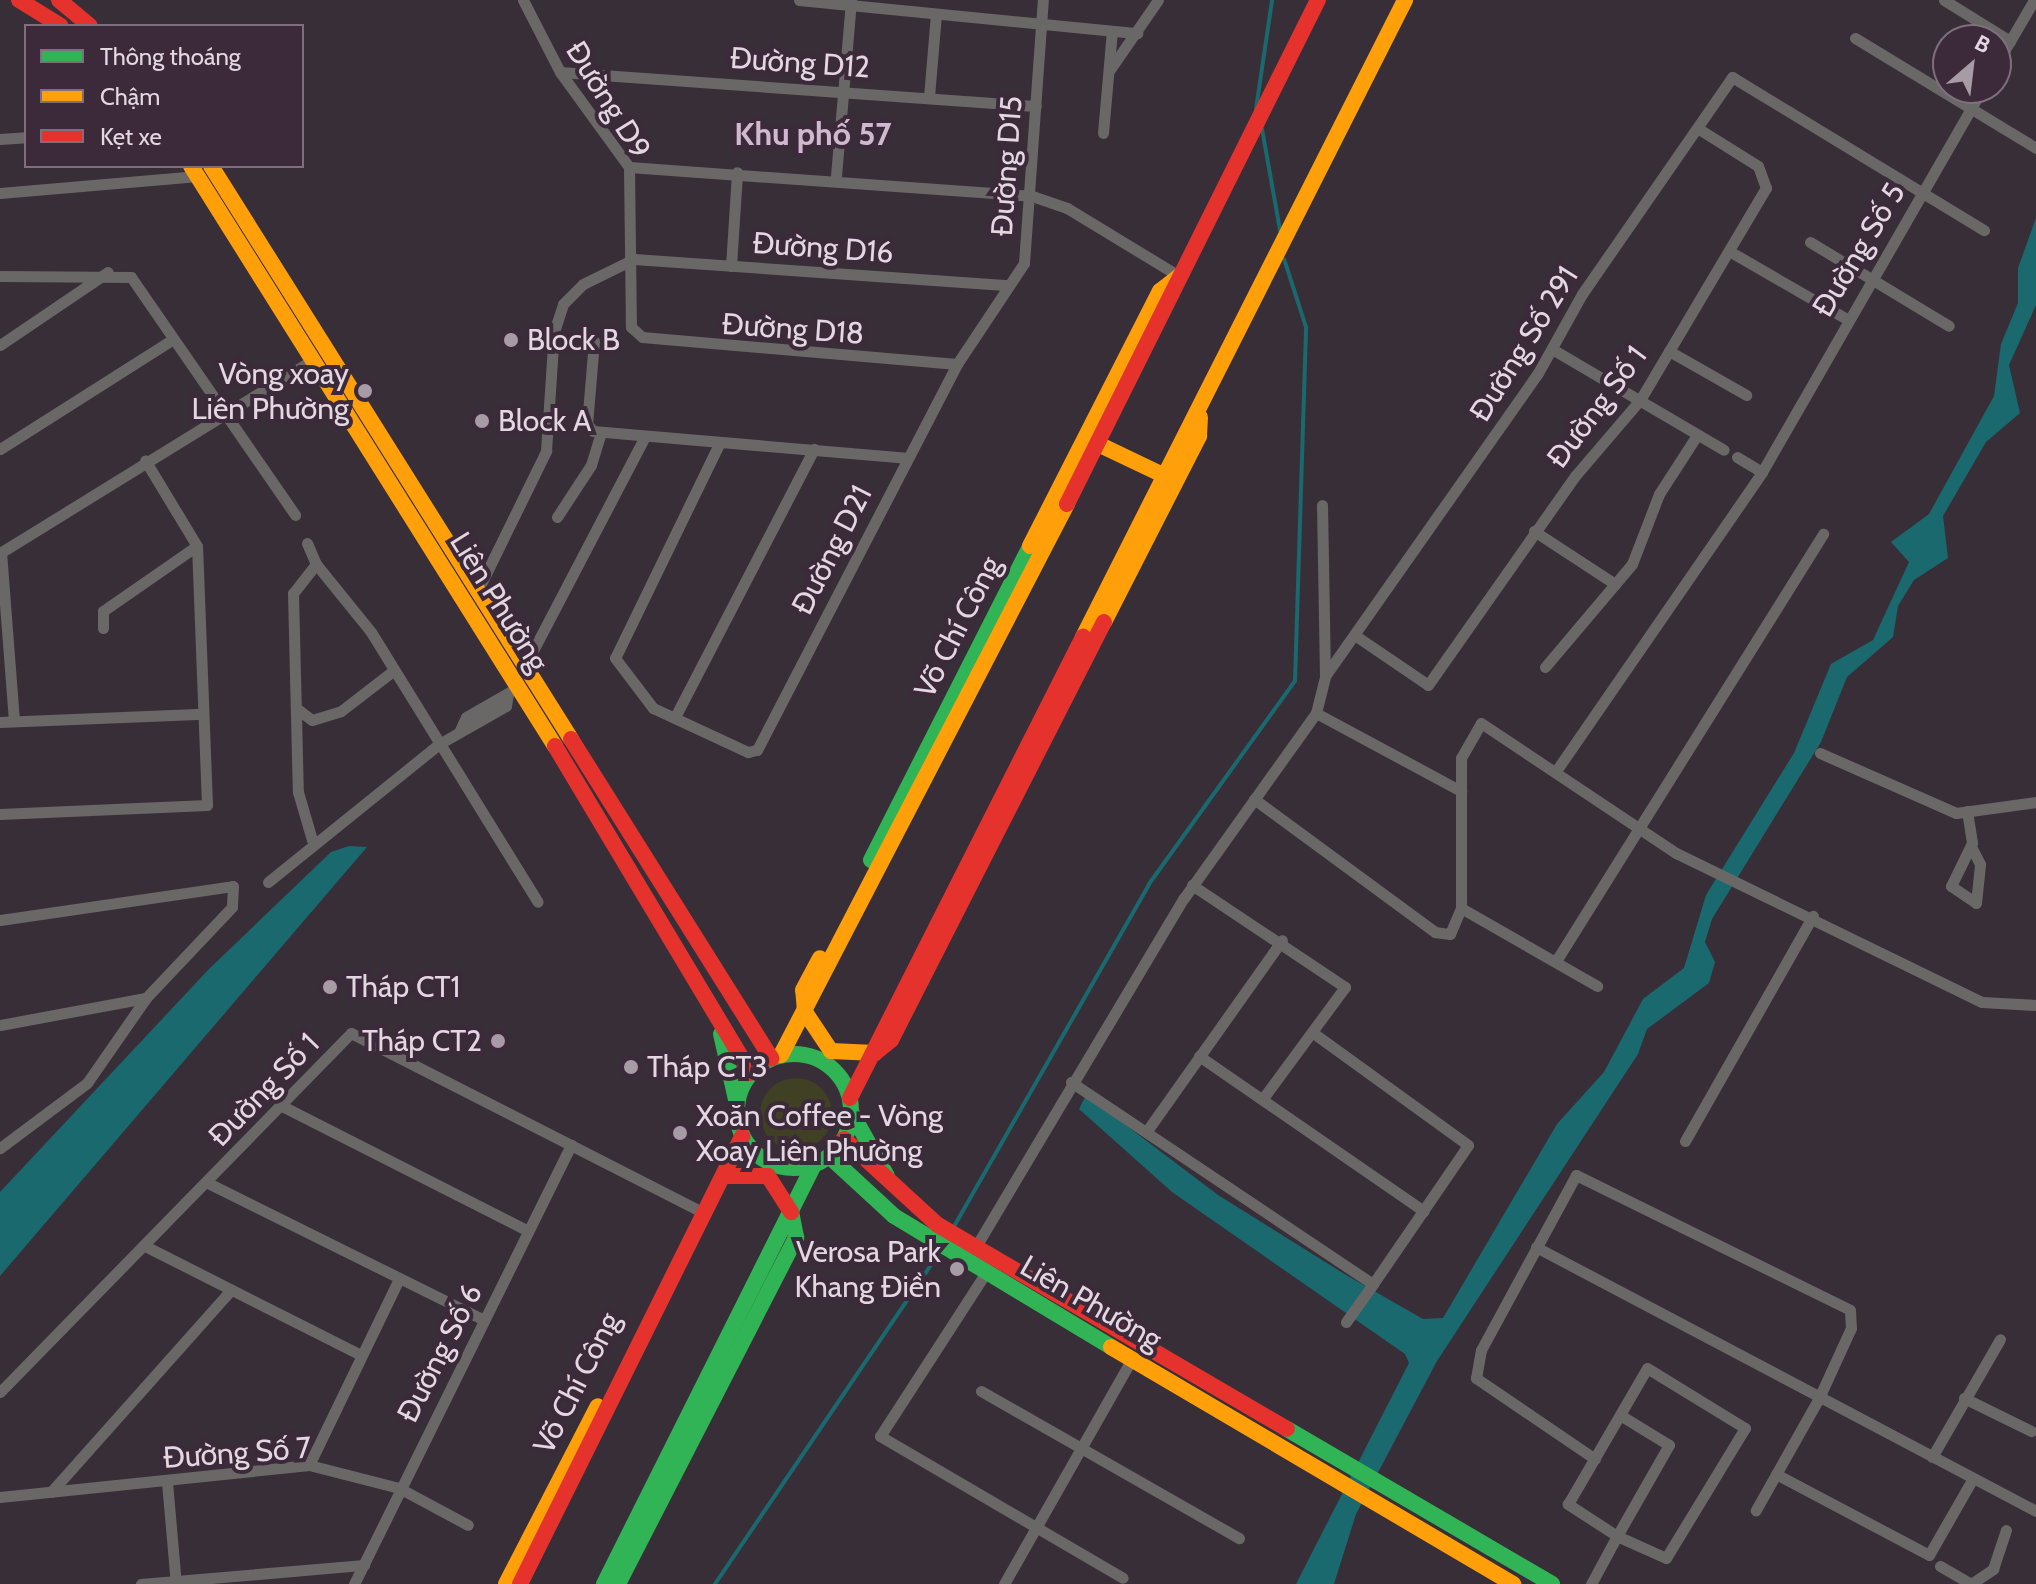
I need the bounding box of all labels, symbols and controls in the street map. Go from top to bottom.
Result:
legend [24,24,304,168]
north arrow [1932,24,2012,104]
text: B [1970,29,1995,59]
street label: Đường D9 [558,35,658,165]
street label: Đường D12 [729,40,871,86]
text: Thông thoáng [100,42,241,71]
text: Chậm [100,82,160,111]
street label: Đường D15 [984,95,1030,237]
district label: Khu phố 57 [734,115,892,153]
text: Kẹt xe [100,122,162,151]
street label: Đường Số 5 [1805,177,1913,323]
street label: Đường D16 [751,225,895,271]
street label: Đường Số 291 [1462,260,1586,428]
street label: Đường D18 [721,306,865,352]
place label: Block B [527,322,620,358]
marker: Block B [502,331,520,349]
street label: Đường Số 1 [1540,339,1654,475]
place label: Vòng xoay Liên Phường [192,356,349,426]
marker: Vòng xoay Liên Phường [356,382,374,400]
place label: Block A [498,403,591,439]
marker: Block A [473,412,491,430]
street label: Đường D21 [784,480,880,620]
street label: Liên Phường [442,526,556,678]
street label: Võ Chí Công [907,550,1009,704]
place label: Tháp CT1 [346,969,460,1005]
marker: Tháp CT1 [321,978,339,996]
place label: Tháp CT2 [362,1023,482,1059]
street label: Đường Số 1 [201,1026,327,1154]
marker: Tháp CT2 [489,1032,507,1050]
place label: Tháp CT3 [647,1049,768,1085]
marker: Tháp CT3 [622,1058,640,1076]
place label: Xoăn Coffee - Vòng Xoay Liên Phường [696,1098,943,1168]
marker: Xoăn Coffee - Vòng Xoay Liên Phường [671,1124,689,1142]
place label: Verosa Park Khang Điền [795,1234,941,1304]
street label: Liên Phường [1014,1248,1168,1358]
marker: Verosa Park Khang Điền [948,1260,966,1278]
street label: Đường Số 6 [390,1278,490,1428]
street label: Võ Chí Công [526,1306,628,1460]
street label: Đường Số 7 [162,1430,312,1476]

